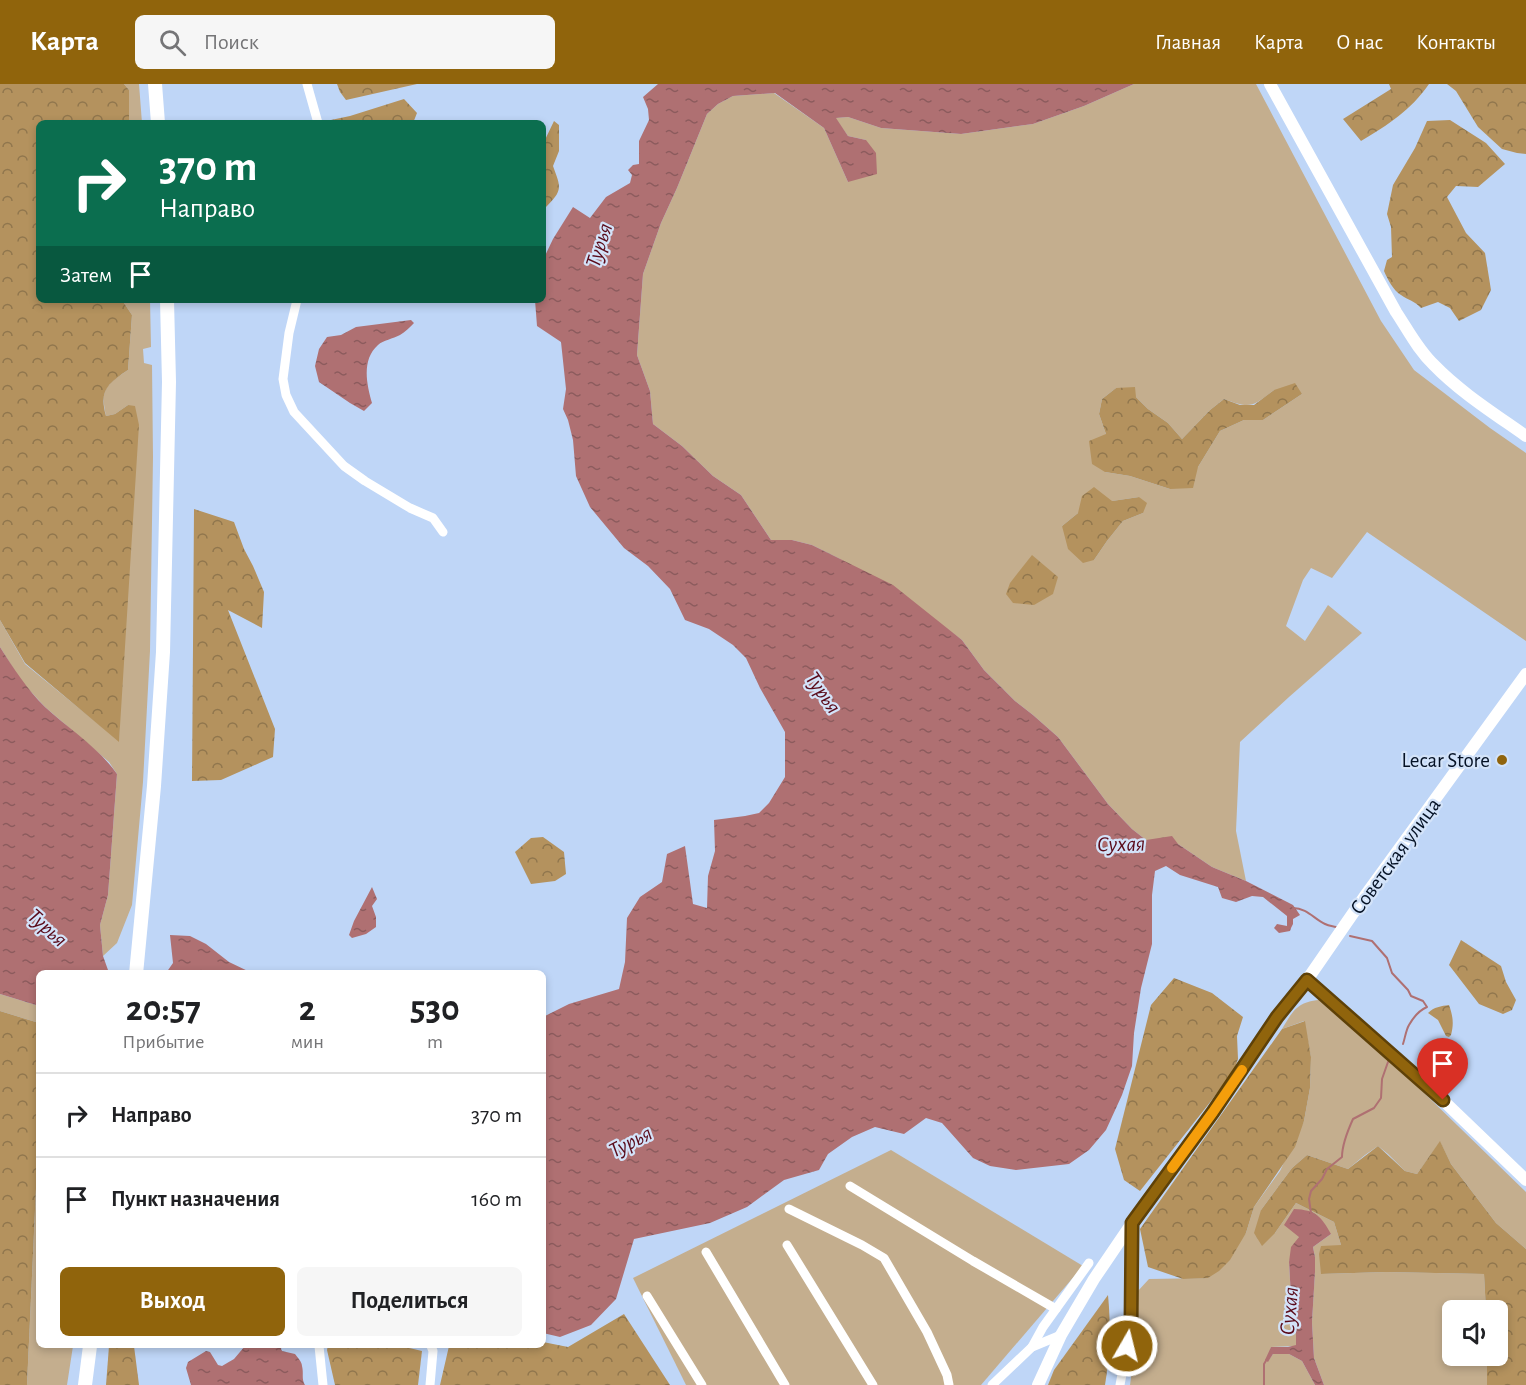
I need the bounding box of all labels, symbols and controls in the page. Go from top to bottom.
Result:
search box [135,15,555,69]
icon: search [156,26,189,59]
text: Карта [30,28,99,56]
text: Поиск [204,31,259,53]
text: Главная [1155,32,1221,53]
text: Карта [1254,32,1303,53]
text: О нас [1336,32,1383,53]
text: Контакты [1416,32,1496,53]
icon: right [60,144,138,222]
text: 370 m [159,146,257,188]
text: Направо [159,195,255,222]
water label: Турья [582,220,617,270]
icon: arrive [124,258,157,291]
text: Затем [60,264,112,286]
water label: Турья [800,668,845,718]
place label: Lecar Store [1401,750,1490,771]
marker: Lecar Store [1495,753,1509,767]
street label: Советская улица [1346,794,1445,918]
water label: Сухая [1097,833,1145,855]
water label: Турья [23,904,71,952]
text: 20:57 [126,991,201,1027]
text: 2 [299,991,316,1027]
text: 530 [410,991,460,1027]
text: Прибытие [122,1032,205,1052]
text: мин [291,1032,324,1052]
text: m [427,1032,443,1052]
pin [1417,1038,1468,1100]
icon: arrive [1426,1047,1459,1080]
icon: right [60,1099,93,1132]
text: Направо [111,1104,192,1126]
text: 370 m [471,1104,522,1126]
water label: Турья [605,1122,656,1163]
icon: arrive [60,1183,93,1216]
text: Пункт назначения [111,1188,280,1210]
text: 160 m [471,1188,522,1210]
button: Выход [60,1267,285,1336]
button: Поделиться [297,1267,522,1336]
water label: Сухая [1276,1286,1302,1336]
map controls [1442,1300,1508,1366]
button: sound [1442,1300,1508,1366]
position arrow [1095,1314,1159,1378]

